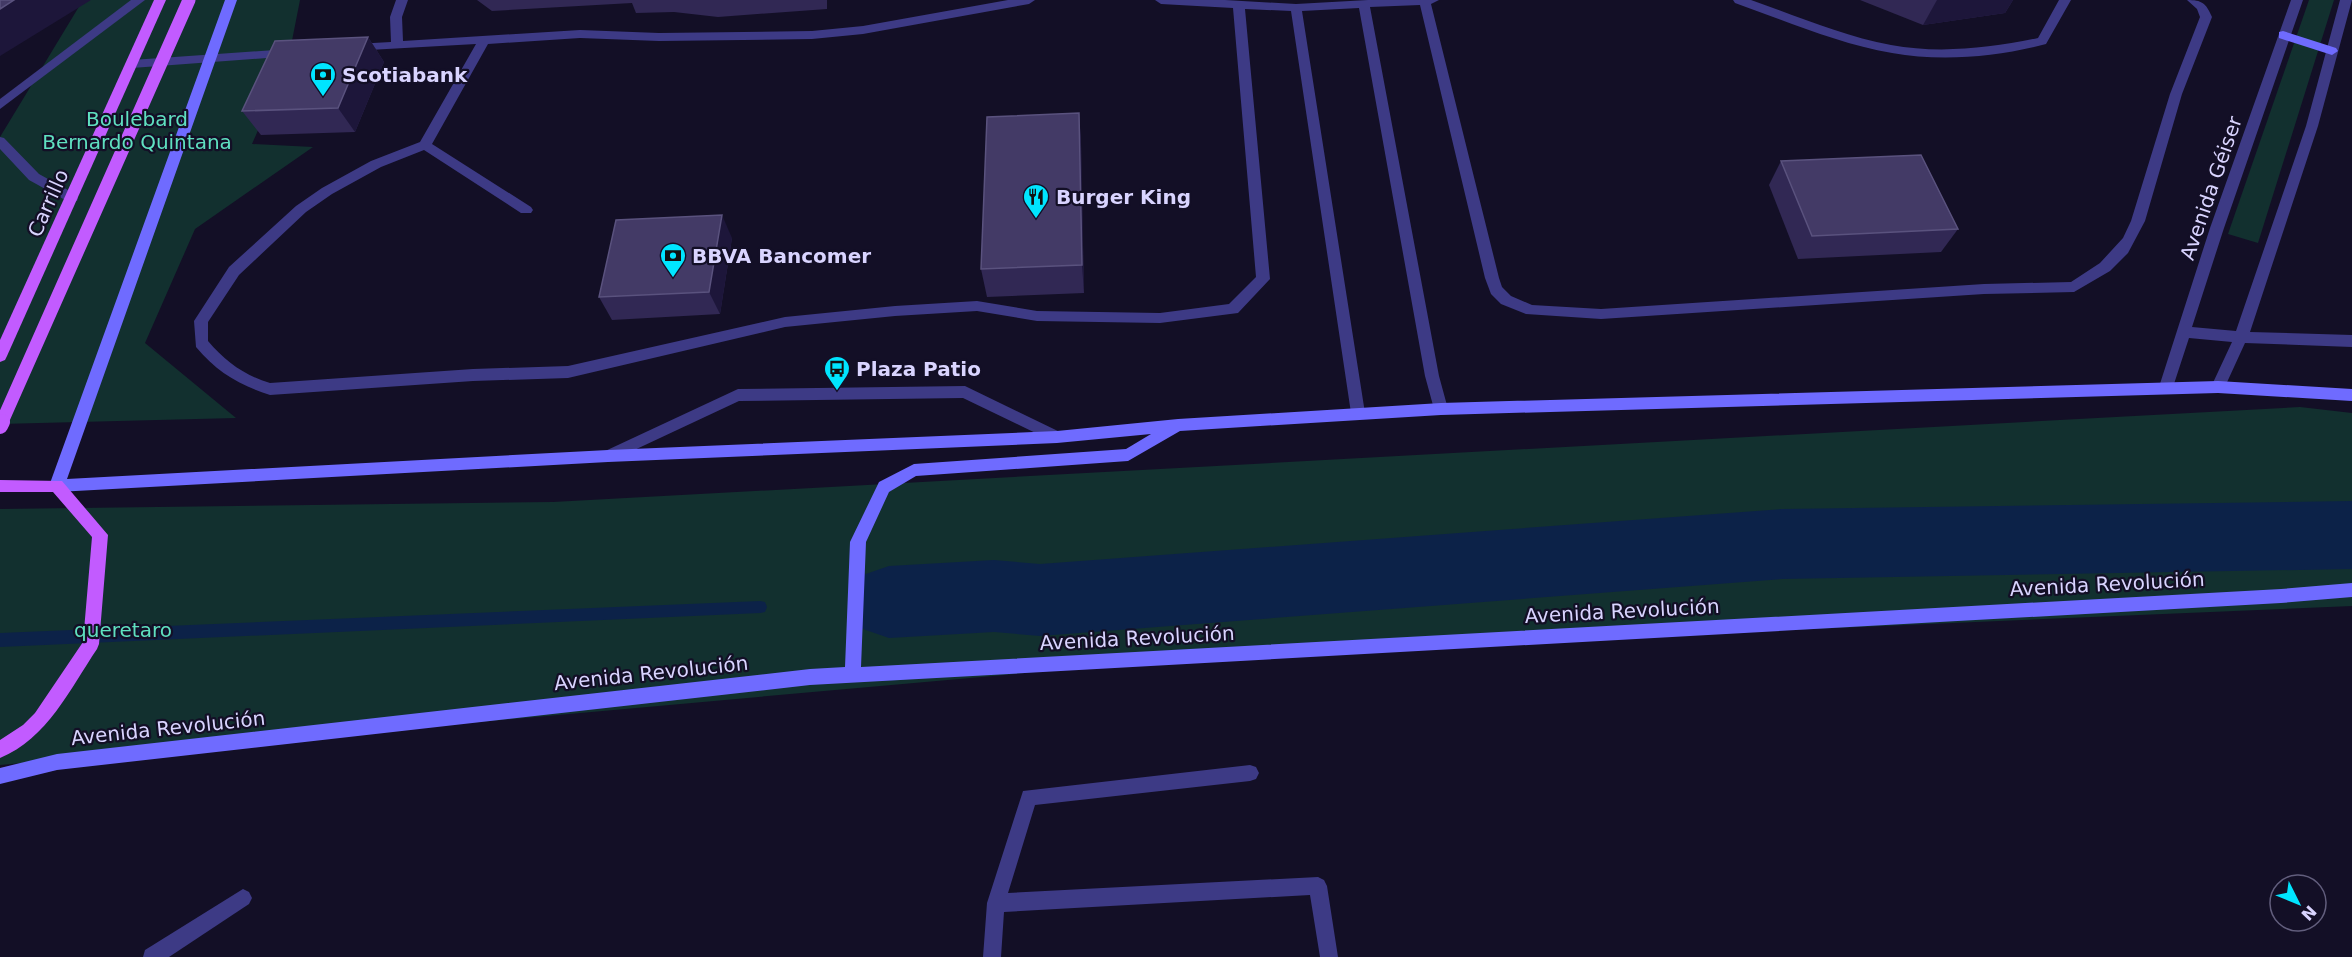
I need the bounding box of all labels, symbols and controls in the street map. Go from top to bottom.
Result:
bank icon: Scotiabank [308,60,338,98]
place label: Scotiabank [342,63,468,87]
park label: Boulebard Bernardo Quintana [42,107,232,154]
street label: Avenida Géiser [2175,112,2247,263]
street label: Carrillo [23,166,73,240]
restaurant icon: Burger King [1021,182,1051,220]
place label: Burger King [1056,185,1191,209]
bank icon: BBVA Bancomer [658,241,688,279]
place label: BBVA Bancomer [692,244,871,268]
bus stop icon: Plaza Patio [822,354,852,392]
place label: Plaza Patio [856,357,981,381]
street label: Avenida Revolución [2009,567,2205,601]
street label: Avenida Revolución [1524,594,1720,628]
park label: queretaro [74,618,172,642]
street label: Avenida Revolución [1039,621,1235,655]
street label: Avenida Revolución [553,651,749,695]
street label: Avenida Revolución [70,706,266,750]
north arrow [2268,873,2328,933]
text: N [2297,902,2320,924]

